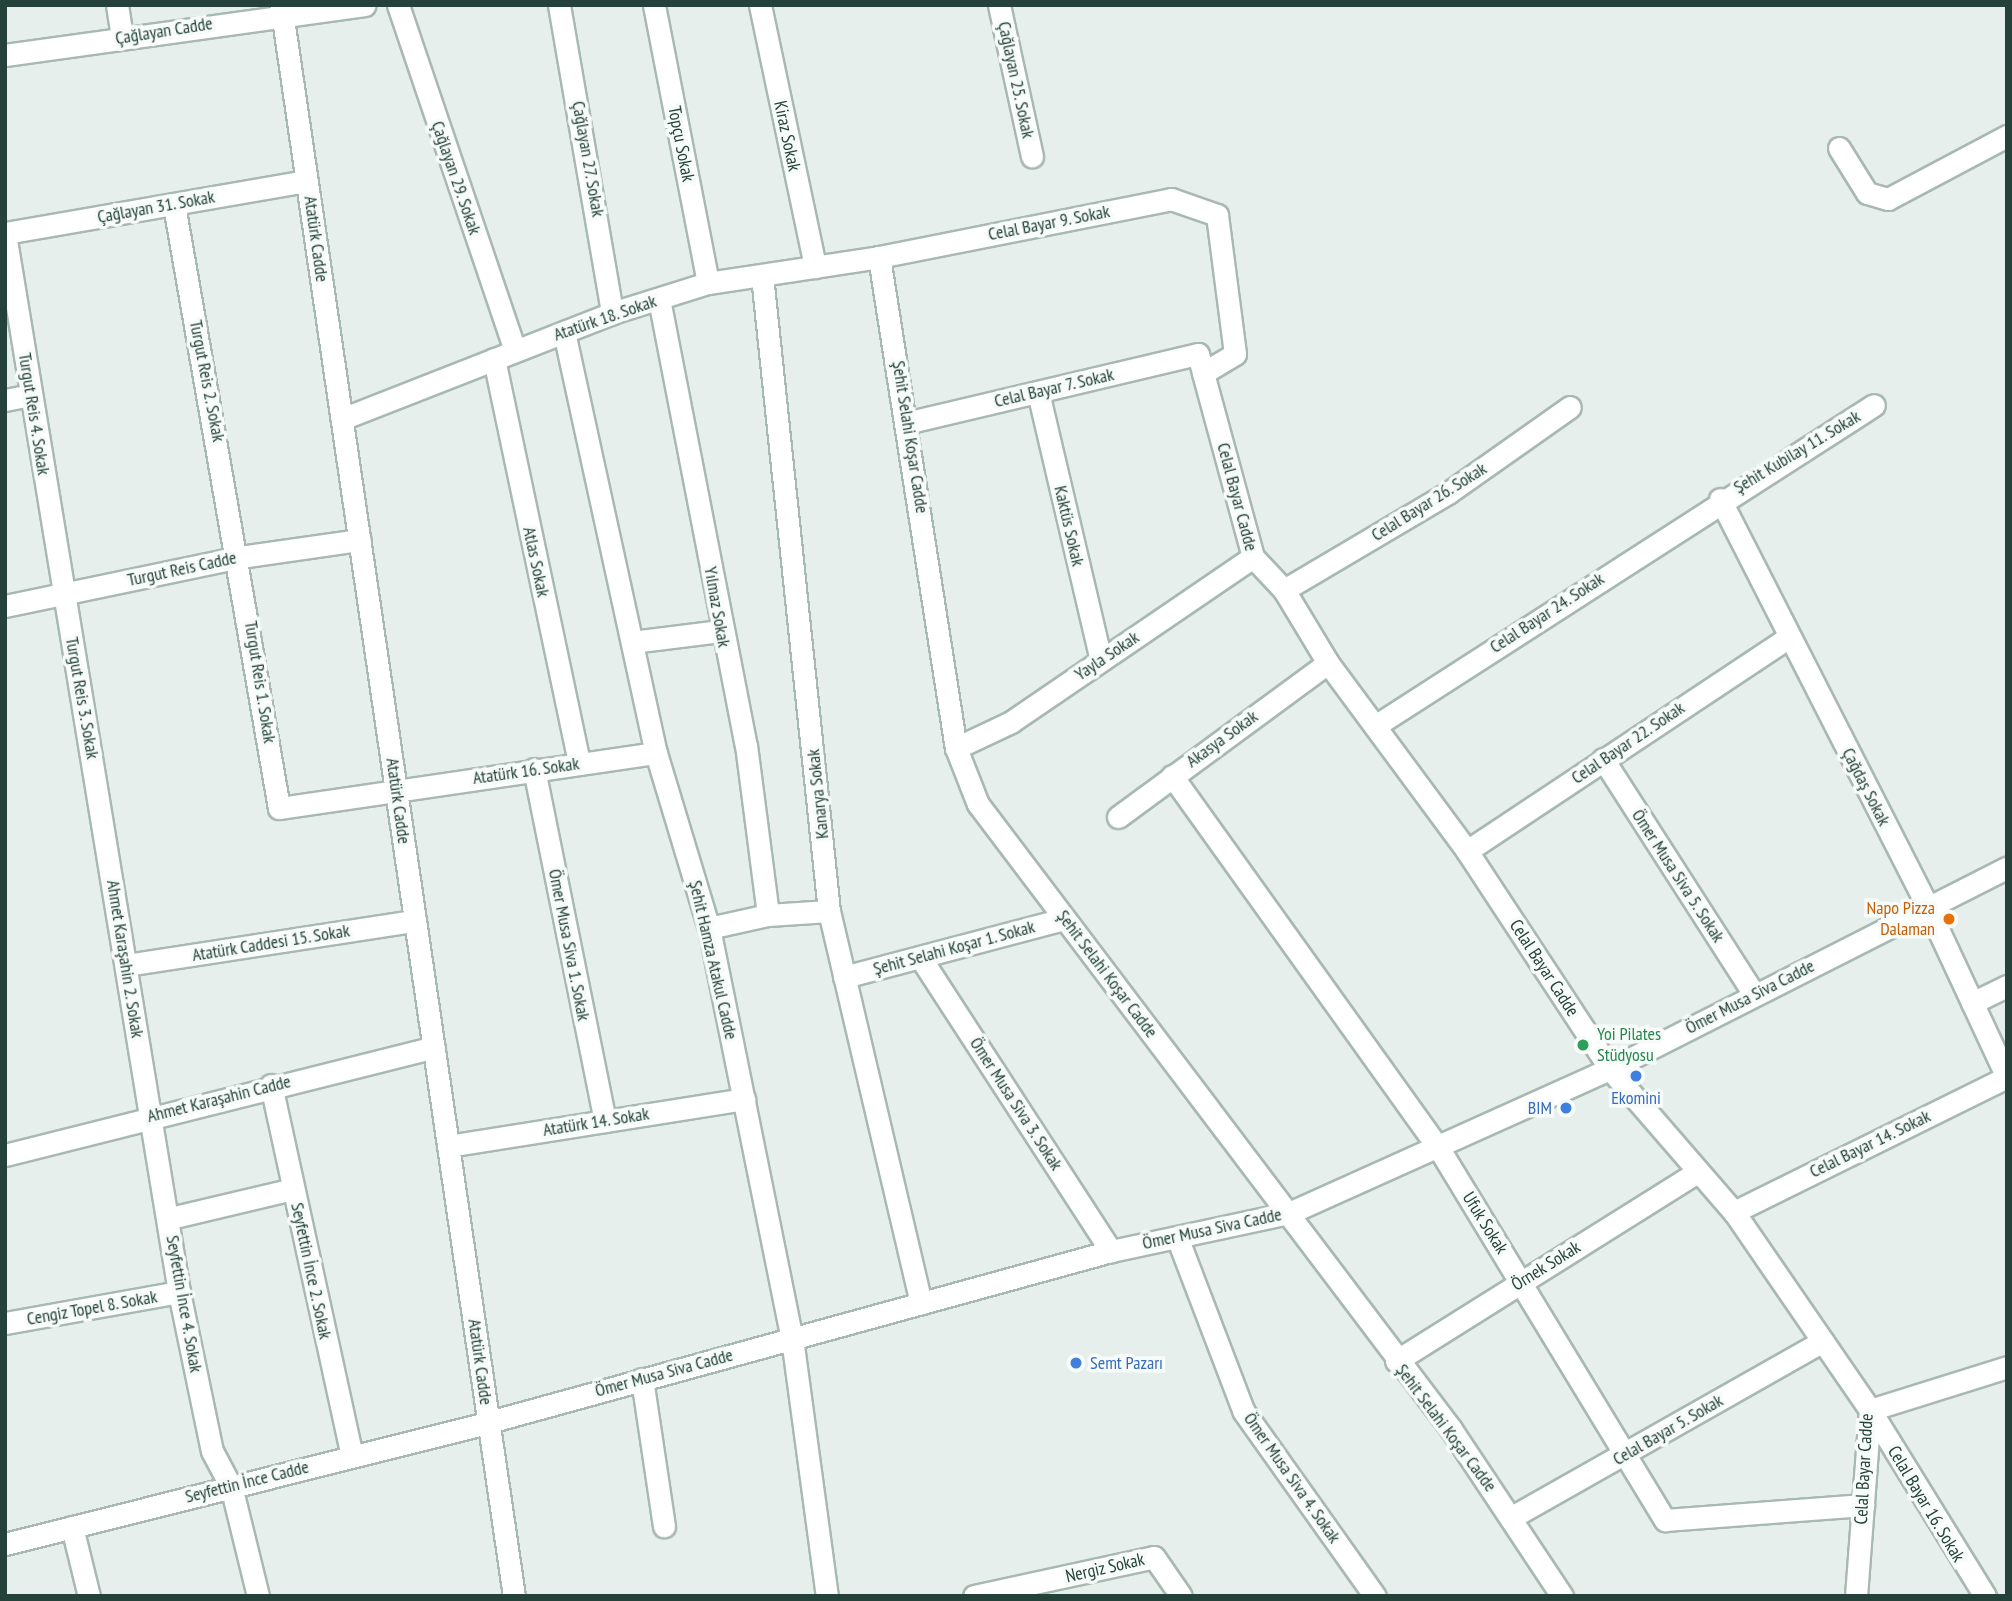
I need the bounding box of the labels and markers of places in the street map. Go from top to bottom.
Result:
place label: Napo Pizza Dalaman [1867,898,1935,940]
marker: Napo Pizza Dalaman [1941,911,1957,927]
place label: Yoi Pilates Stüdyosu [1597,1024,1661,1066]
marker: Yoi Pilates Stüdyosu [1575,1037,1591,1053]
marker: Ekomini [1628,1068,1644,1084]
place label: Ekomini [1611,1087,1661,1109]
place label: BIM [1528,1097,1552,1119]
marker: BIM [1558,1100,1574,1116]
place label: Semt Pazarı [1090,1352,1163,1374]
marker: Semt Pazarı [1068,1355,1084,1371]

